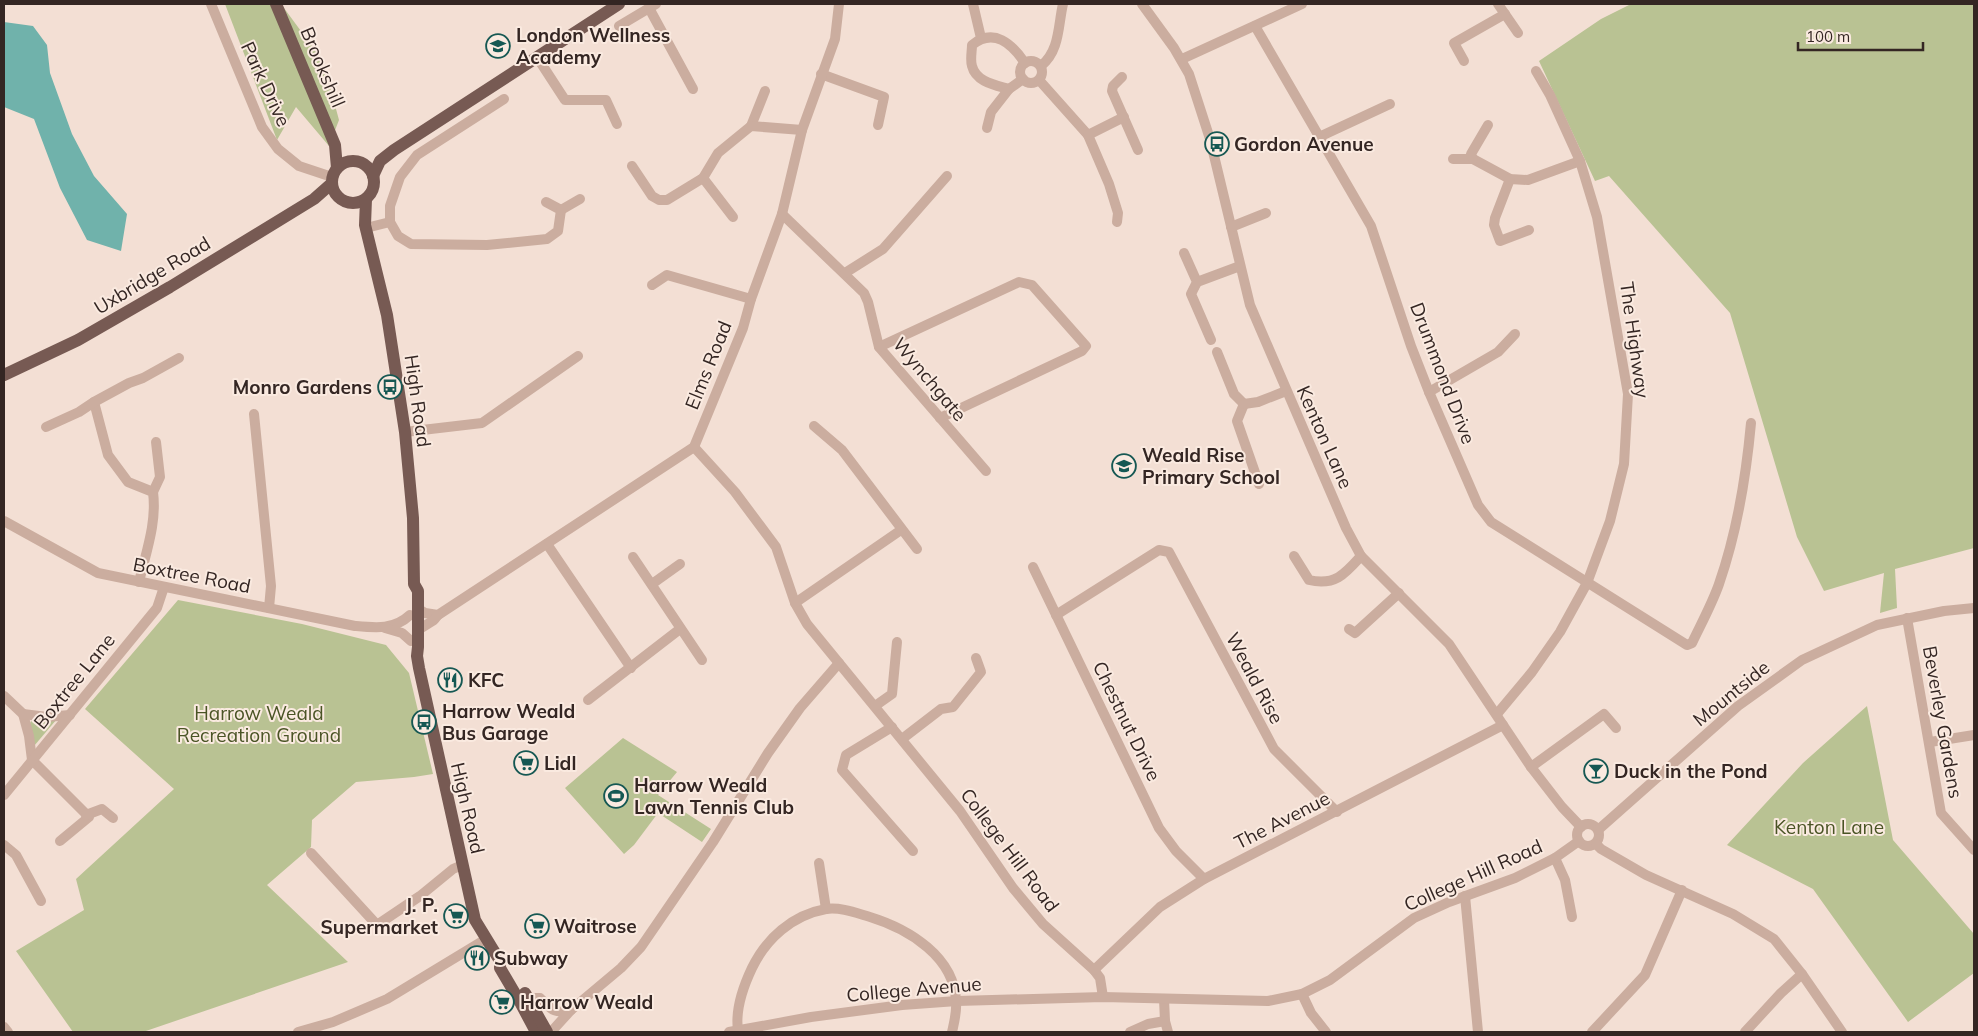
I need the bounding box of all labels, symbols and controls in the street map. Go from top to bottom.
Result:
scale bar [1798,20,1923,52]
street label: Brookshill [295,23,351,111]
place label: London Wellness Academy [516,23,670,69]
text: 100 m [1806,27,1850,46]
school or university icon: London Wellness Academy [485,33,511,59]
street label: Park Drive [236,38,296,130]
bus stop icon: Gordon Avenue [1204,131,1230,157]
place label: Gordon Avenue [1234,132,1374,156]
street label: Uxbridge Road [89,231,215,319]
street label: The Highway [1615,280,1655,400]
street label: Drummond Drive [1405,299,1481,447]
street label: Elms Road [679,317,737,413]
street label: Wynchgate [888,332,972,426]
street label: High Road [400,353,436,449]
bus stop icon: Monro Gardens [377,374,403,400]
place label: Monro Gardens [233,375,372,399]
street label: Kenton Lane [1292,382,1358,492]
place label: Weald Rise Primary School [1142,443,1280,489]
school or university icon: Weald Rise Primary School [1111,453,1137,479]
street label: Boxtree Road [131,552,253,598]
street label: Boxtree Lane [28,628,120,734]
street label: Weald Rise [1221,628,1289,728]
street label: Beverley Gardens [1918,644,1968,800]
street label: Mountside [1688,655,1774,731]
street label: Chestnut Drive [1088,657,1166,785]
restaurant icon: KFC [437,667,463,693]
place label: KFC [468,668,504,692]
place label: Harrow Weald Bus Garage [442,699,575,745]
park label: Harrow Weald Recreation Ground [177,701,341,747]
bus stop icon: Harrow Weald Bus Garage [411,709,437,735]
supermarket icon: Lidl [513,750,539,776]
place label: Lidl [544,751,576,775]
bar icon: Duck in the Pond [1583,758,1609,784]
place label: Duck in the Pond [1614,759,1768,783]
street label: High Road [446,760,490,856]
place label: Harrow Weald Lawn Tennis Club [634,773,794,819]
sports icon: Harrow Weald Lawn Tennis Club [603,783,629,809]
street label: College Hill Road [956,783,1064,917]
street label: The Avenue [1230,786,1334,854]
park label: Kenton Lane [1774,815,1884,839]
street label: College Hill Road [1400,834,1546,916]
place label: J. P. Supermarket [321,893,438,939]
supermarket icon: J. P. Supermarket [443,903,469,929]
supermarket icon: Waitrose [524,913,550,939]
place label: Waitrose [554,914,637,938]
restaurant icon: Subway [464,945,490,971]
place label: Subway [494,946,568,970]
street label: College Avenue [845,971,983,1007]
supermarket icon: Harrow Weald [489,989,515,1015]
place label: Harrow Weald [520,990,653,1014]

